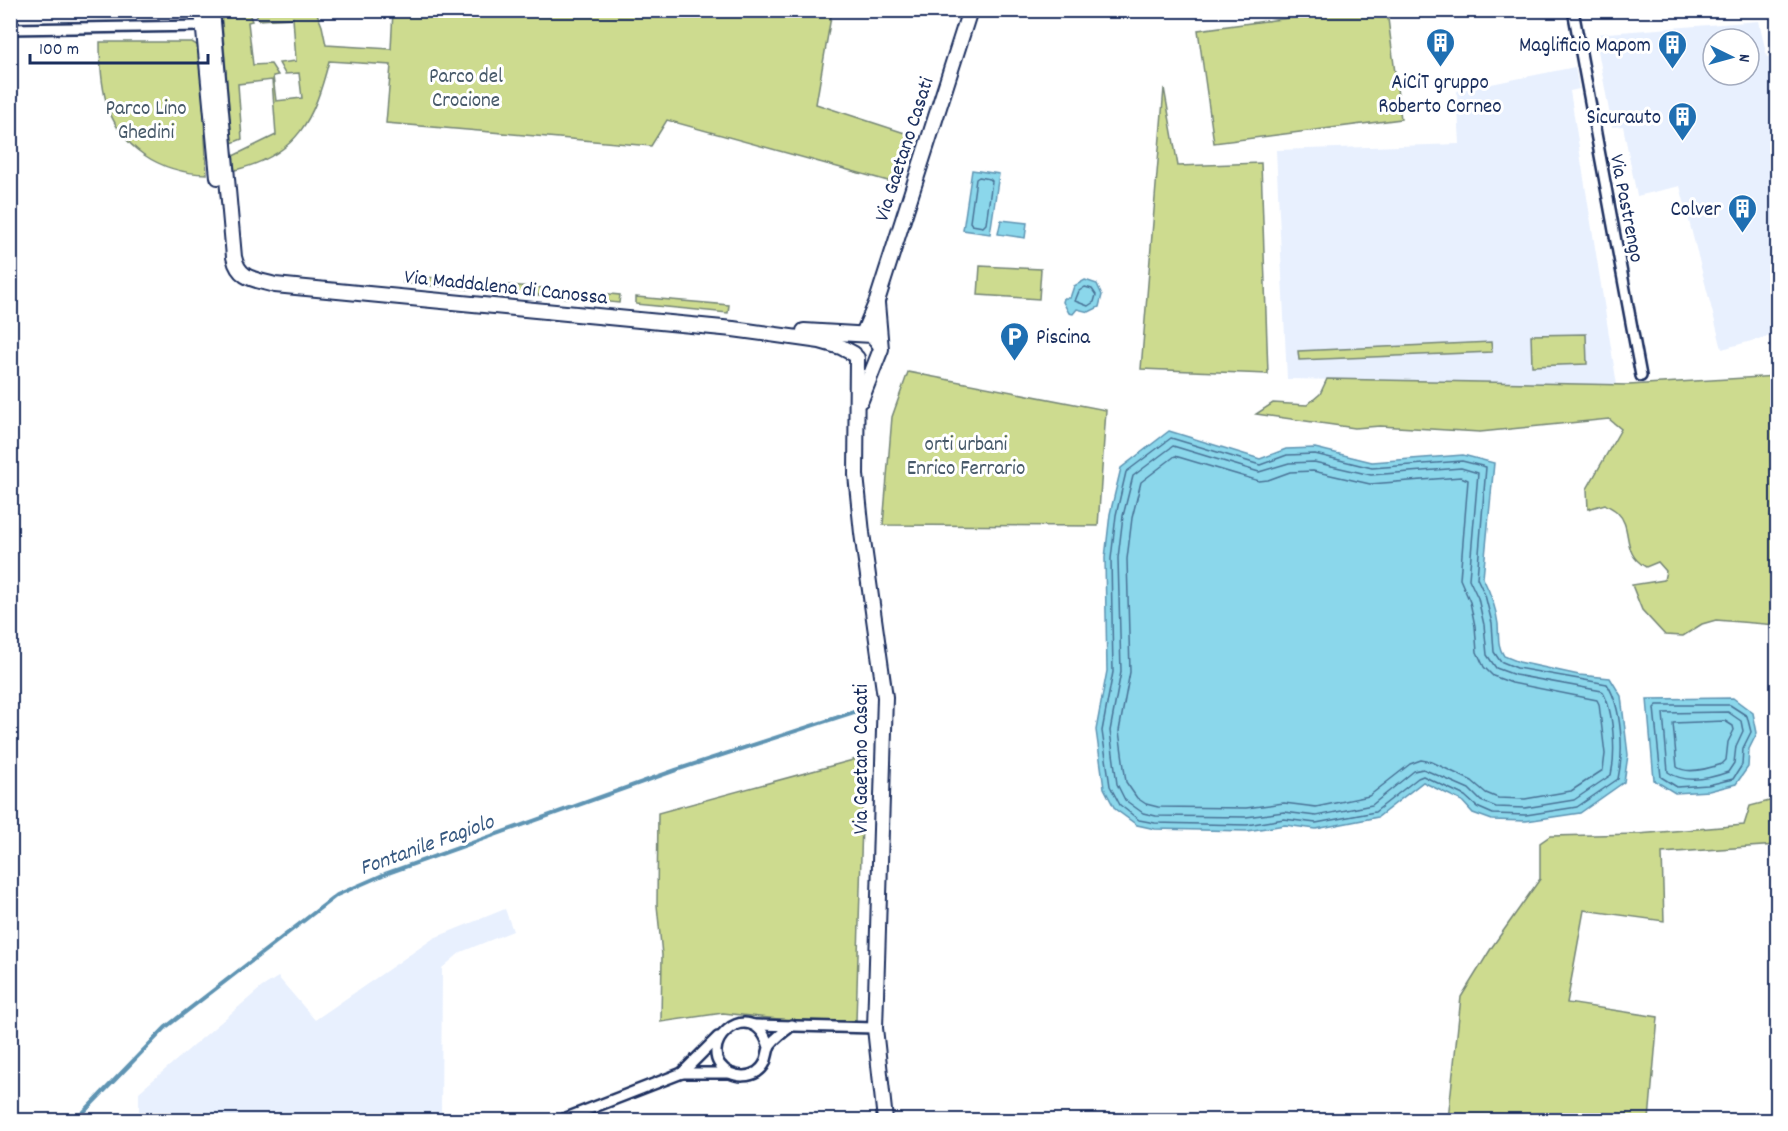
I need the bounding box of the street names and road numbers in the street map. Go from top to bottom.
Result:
street label: Via Gaetano Casati [868,74,943,226]
street label: Via Pastrengo [1600,152,1650,265]
street label: Via Maddalena di Canossa [403,263,610,315]
street label: Via Gaetano Casati [848,684,878,834]

